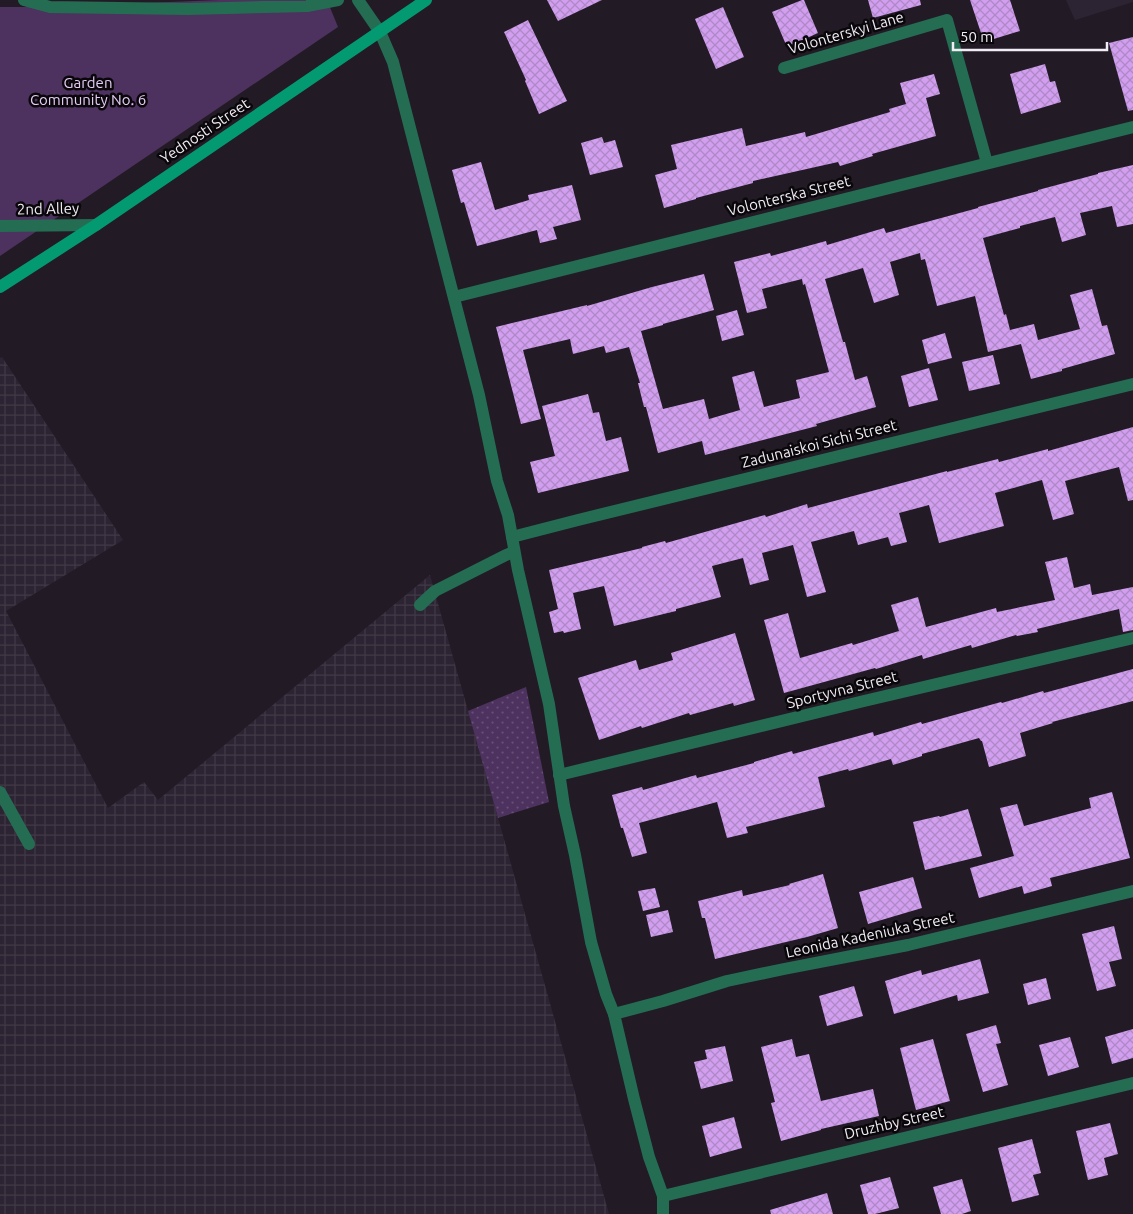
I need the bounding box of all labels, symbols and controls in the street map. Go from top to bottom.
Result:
street label: Volonterskyi Lane [786,8,906,57]
scale bar [953,20,1107,52]
text: 50 m [960,28,993,45]
park label: Garden Community No. 6 [30,74,146,108]
street label: Yednosti Street [157,94,253,167]
street label: Volonterska Street [726,172,852,219]
street label: 2nd Alley [17,199,79,218]
street label: Zadunaiskoi Sichi Street [740,416,898,471]
street label: Sportyvna Street [785,668,899,711]
street label: Leonida Kadeniuka Street [784,908,956,961]
street label: Druzhby Street [842,1103,945,1142]

